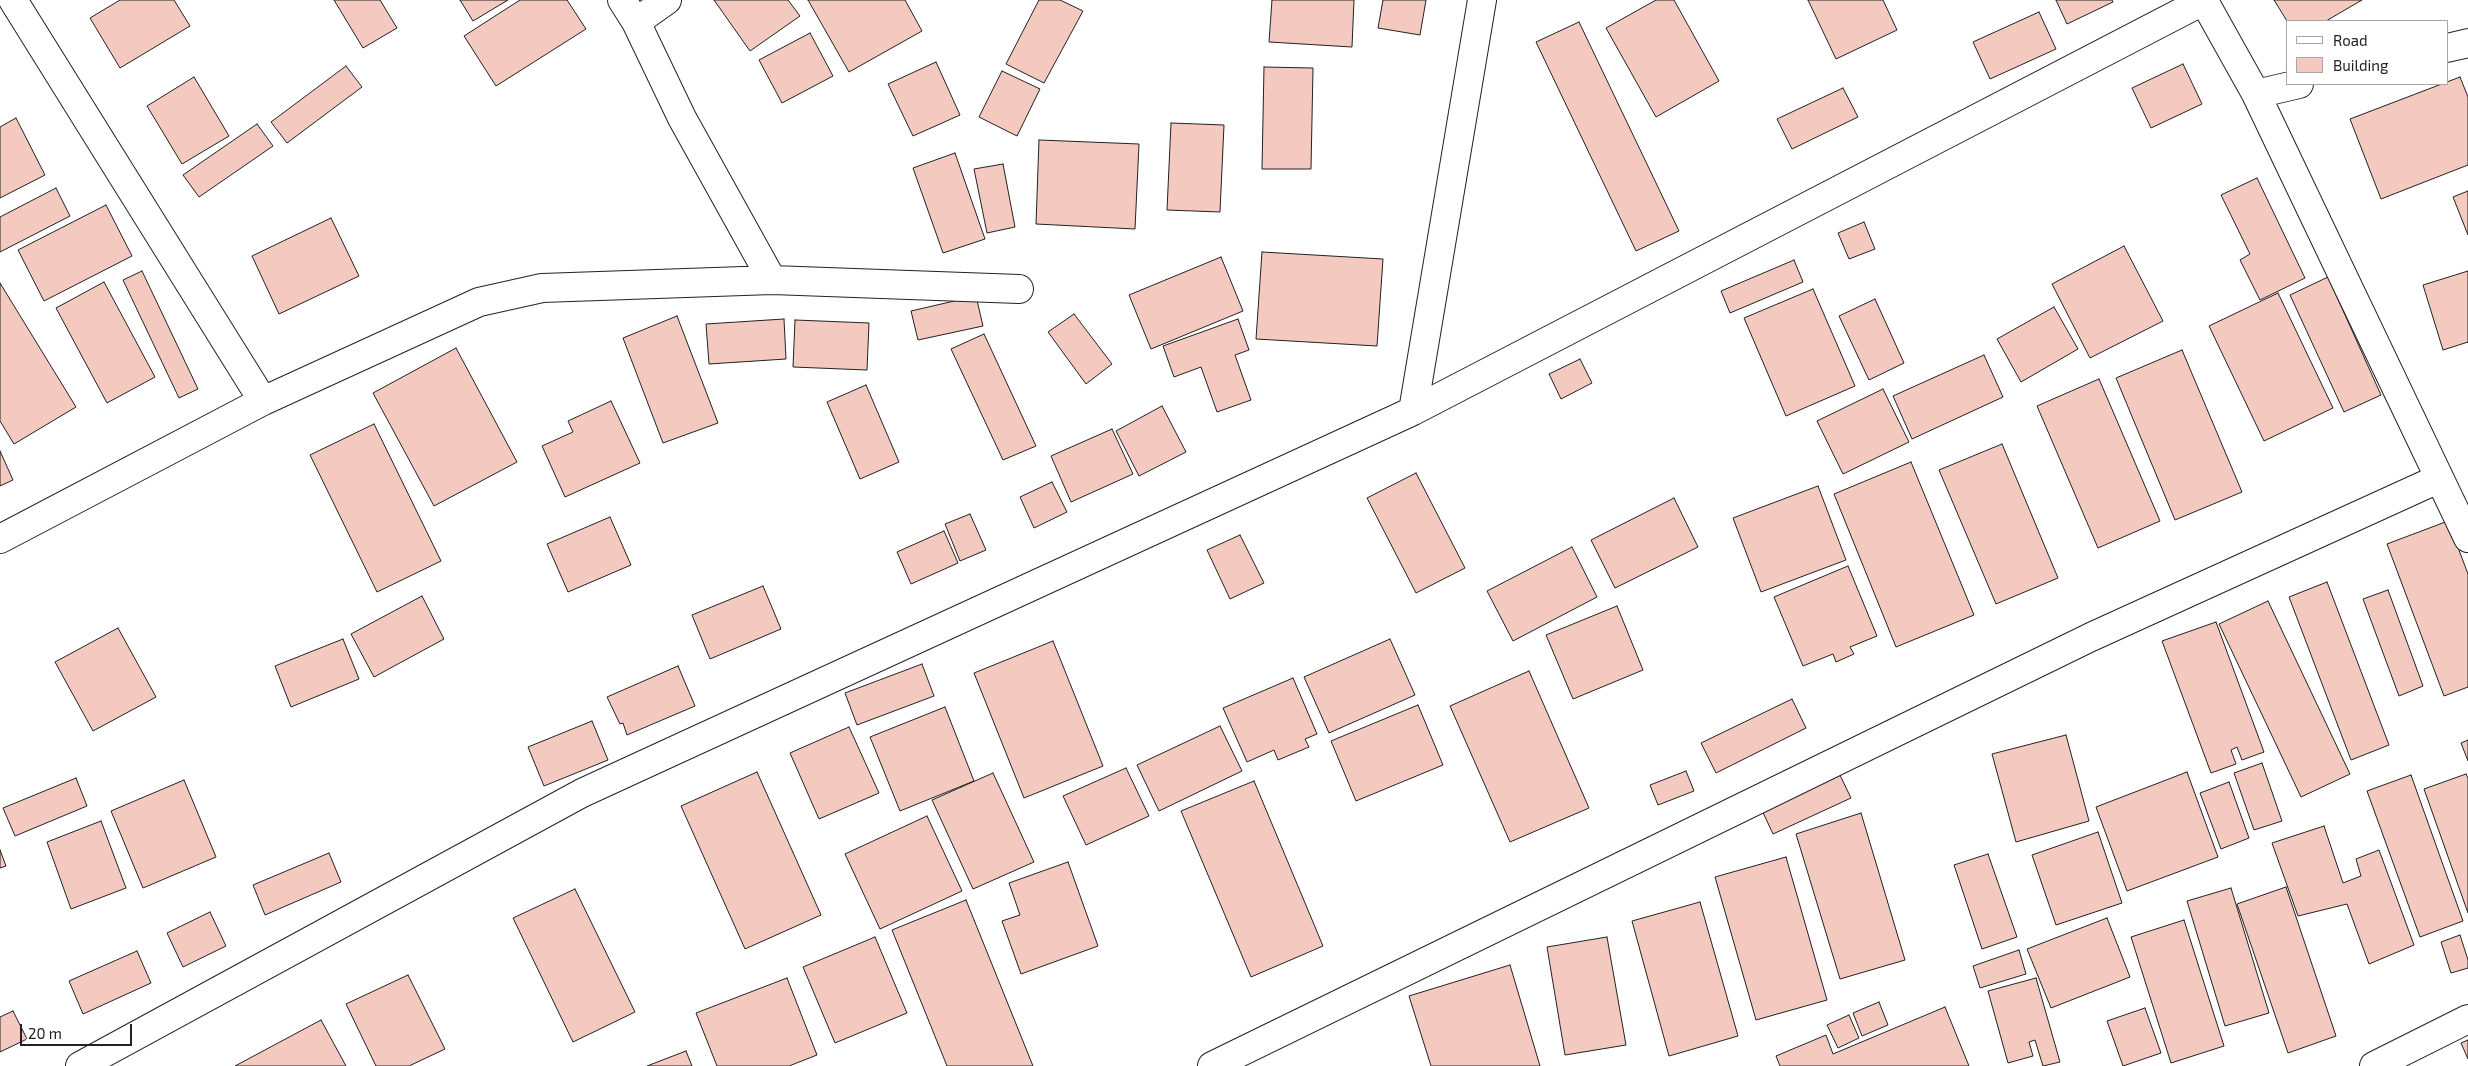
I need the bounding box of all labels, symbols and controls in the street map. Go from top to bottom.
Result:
legend [2286,20,2448,85]
text: Road [2333,31,2368,49]
text: Building [2333,56,2388,74]
scale bar [22,1014,135,1046]
text: 20 m [28,1024,62,1042]

